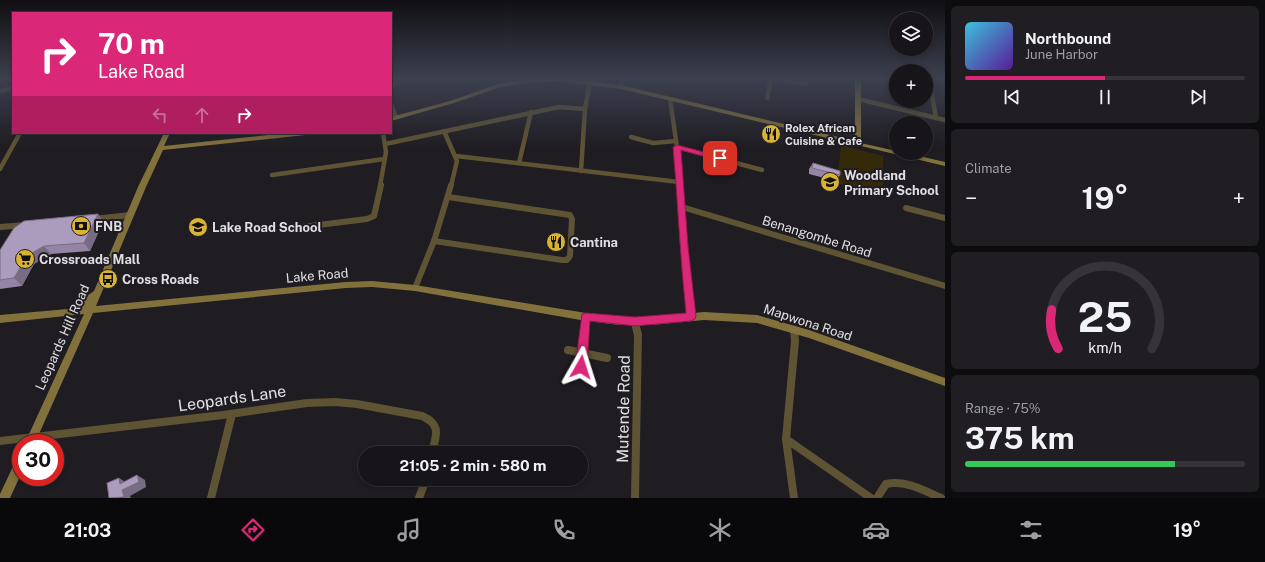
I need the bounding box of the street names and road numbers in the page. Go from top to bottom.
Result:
street label: Benangombe Road [760,213,873,260]
street label: Lake Road [285,265,349,286]
street label: Leopards Hill Road [32,282,93,392]
street label: Mapwona Road [762,301,854,344]
street label: Mutende Road [613,355,634,463]
street label: Leopards Lane [177,382,287,415]

